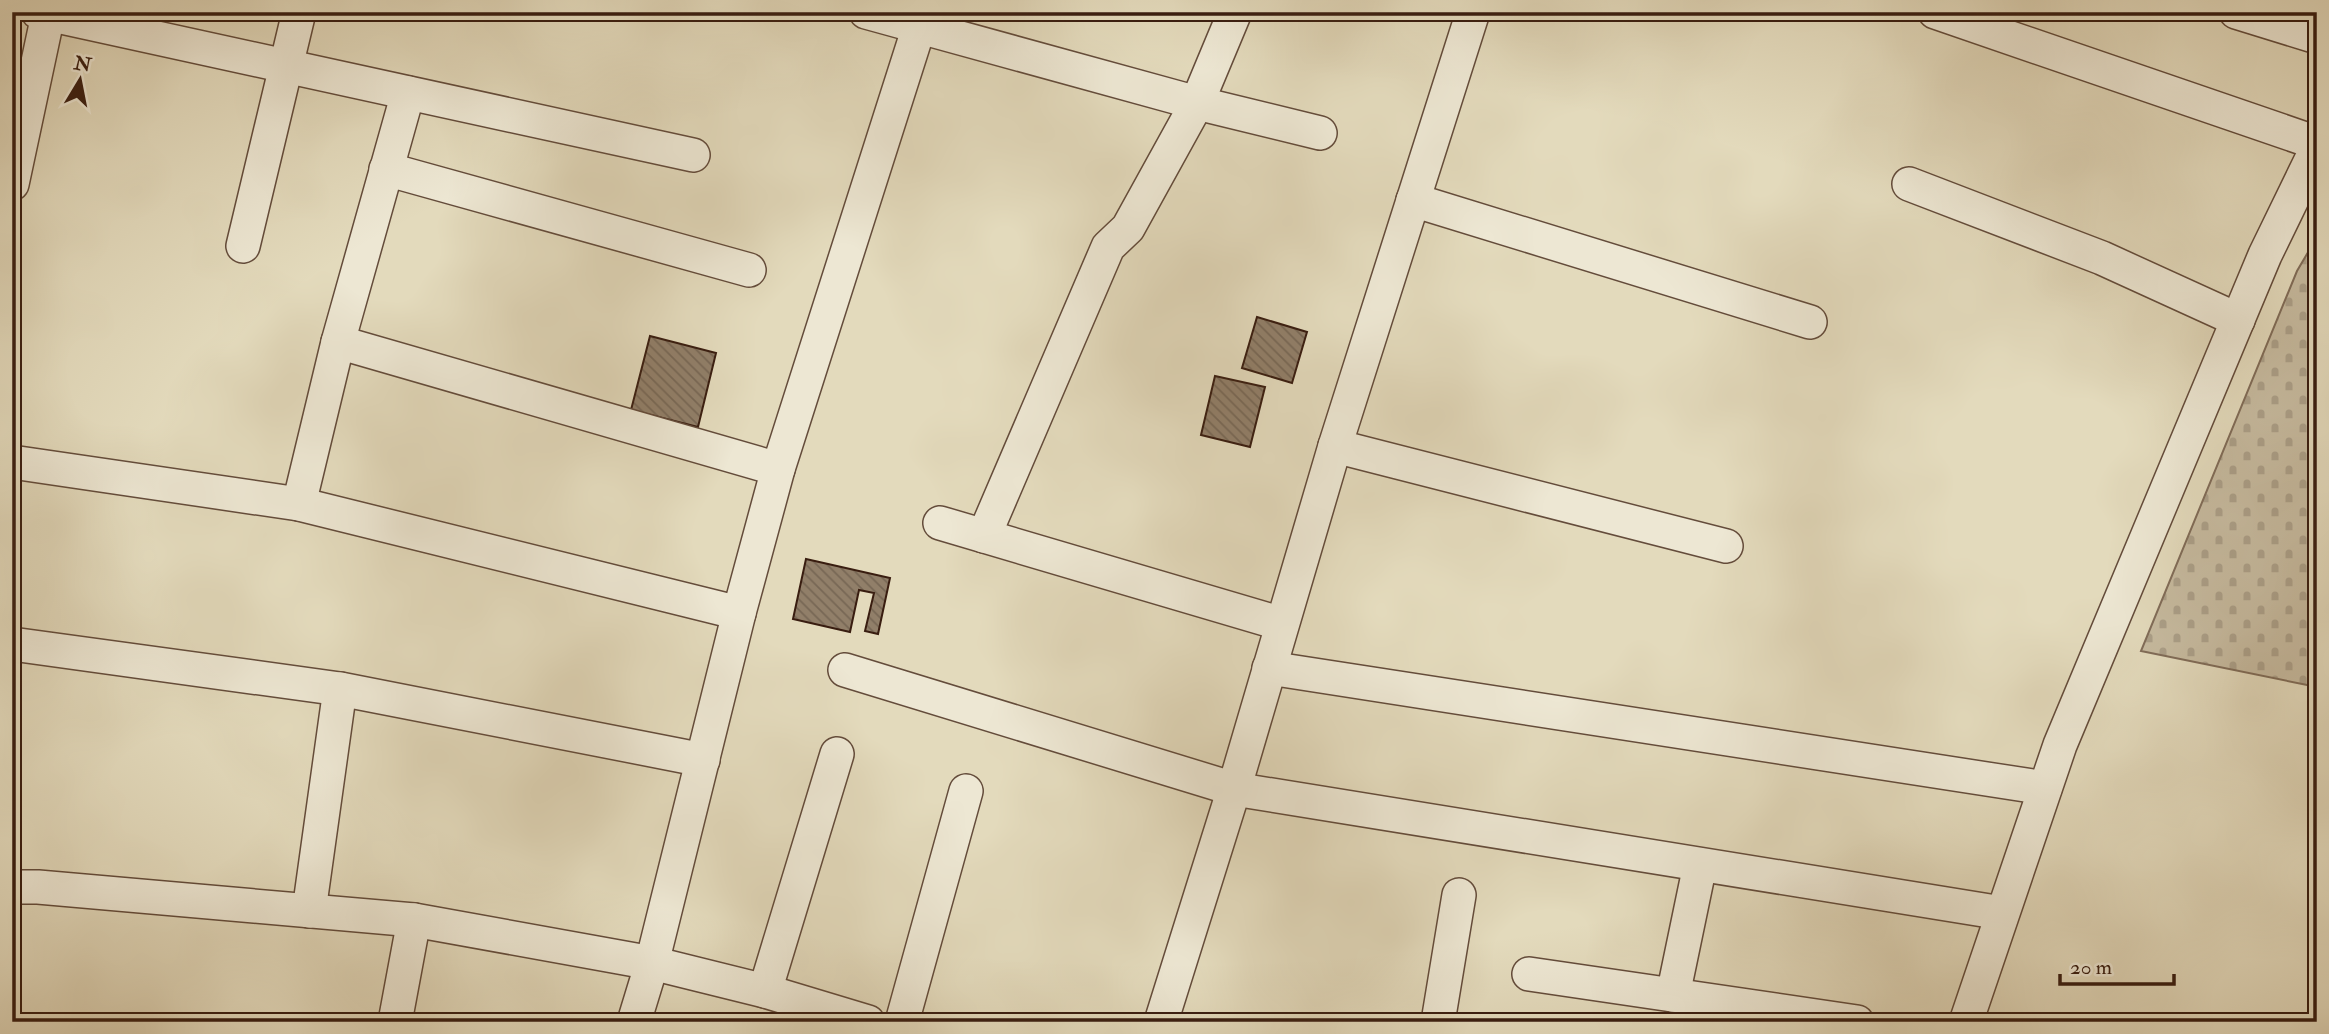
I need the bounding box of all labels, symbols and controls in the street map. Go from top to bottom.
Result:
north arrow [46,46,116,116]
text: N [71,51,94,78]
scale bar [2060,943,2173,987]
text: 20 m [2070,954,2112,981]

